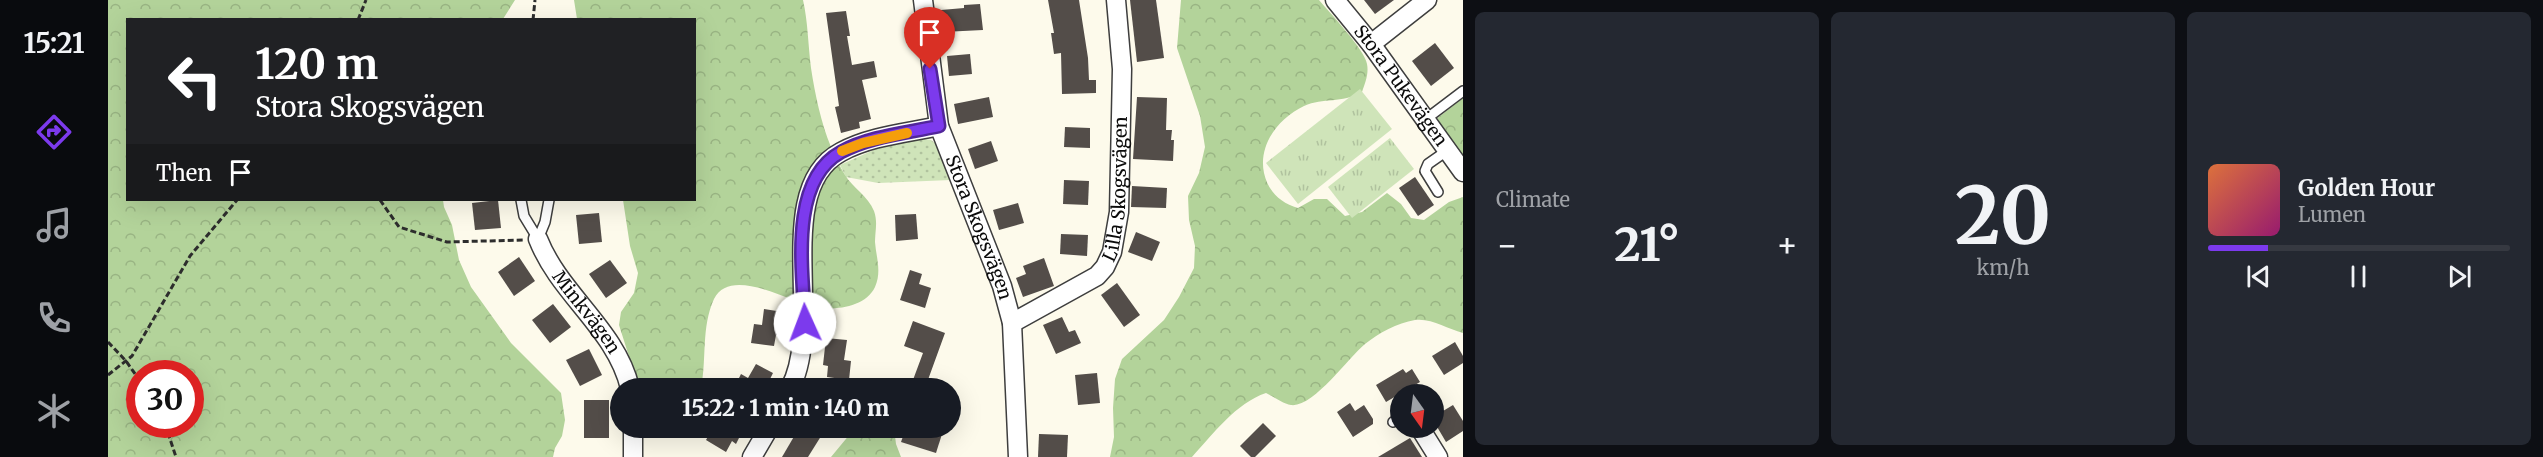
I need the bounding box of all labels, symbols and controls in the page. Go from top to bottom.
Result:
pin [904,7,955,69]
icon: arrive [913,16,946,49]
street label: Stora Pukevägen [1349,20,1453,151]
text: 15:21 [24,26,84,60]
text: 120 m [255,38,378,90]
icon: left [156,42,234,120]
text: Stora Skogsvägen [255,90,485,124]
icon: directions [33,111,75,153]
street label: Lilla Skogsvägen [1097,116,1132,265]
street label: Stora Skogsvägen [941,152,1017,302]
icon: arrive [224,156,257,189]
text: Then [156,159,212,187]
text: 20 [1955,167,2051,265]
text: Golden Hour [2298,174,2435,202]
text: Climate [1496,187,1570,212]
text: Lumen [2298,202,2366,227]
icon: music [33,204,75,246]
text: 21° [1614,217,1680,273]
text: − [1496,225,1518,266]
text: + [1776,225,1798,266]
text: km/h [1977,255,2029,280]
icon: previous [2242,260,2275,293]
icon: pause [2342,260,2375,293]
icon: next [2443,260,2476,293]
street label: Minkvägen [547,266,626,358]
position arrow [773,291,837,355]
icon: phone [33,297,75,339]
speed limit sign: 30 [126,360,204,438]
north arrow [1390,384,1444,438]
map controls [1390,384,1444,438]
icon: climate [33,390,75,432]
text: 15:22 · 1 min · 140 m [682,394,889,422]

